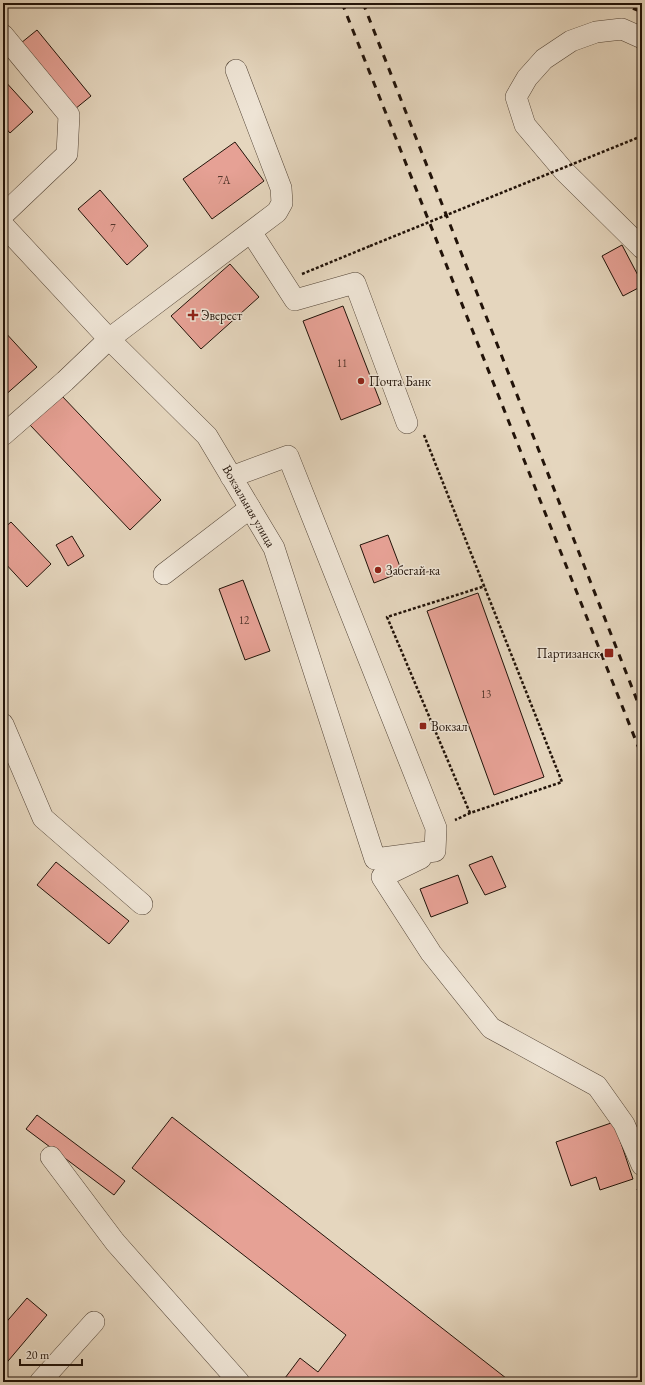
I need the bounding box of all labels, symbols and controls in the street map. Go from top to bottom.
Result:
house number: 7А [218,173,231,187]
house number: 7 [110,221,116,235]
place label: Эверест [201,307,243,324]
marker: Эверест [188,310,198,320]
house number: 11 [337,356,347,370]
place label: Почта Банк [369,373,432,390]
marker: Почта Банк [356,376,366,386]
street label: Вокзальная улица [219,462,280,551]
place label: Забегай-ка [386,562,441,579]
marker: Забегай-ка [373,565,383,575]
house number: 12 [239,613,250,627]
place label: Партизанск [537,645,601,662]
marker: Партизанск [603,647,615,659]
house number: 13 [481,687,491,701]
place label: Вокзал [431,718,468,735]
marker: Вокзал [418,721,428,731]
scale bar [20,1341,82,1367]
text: 20 m [26,1347,50,1363]

